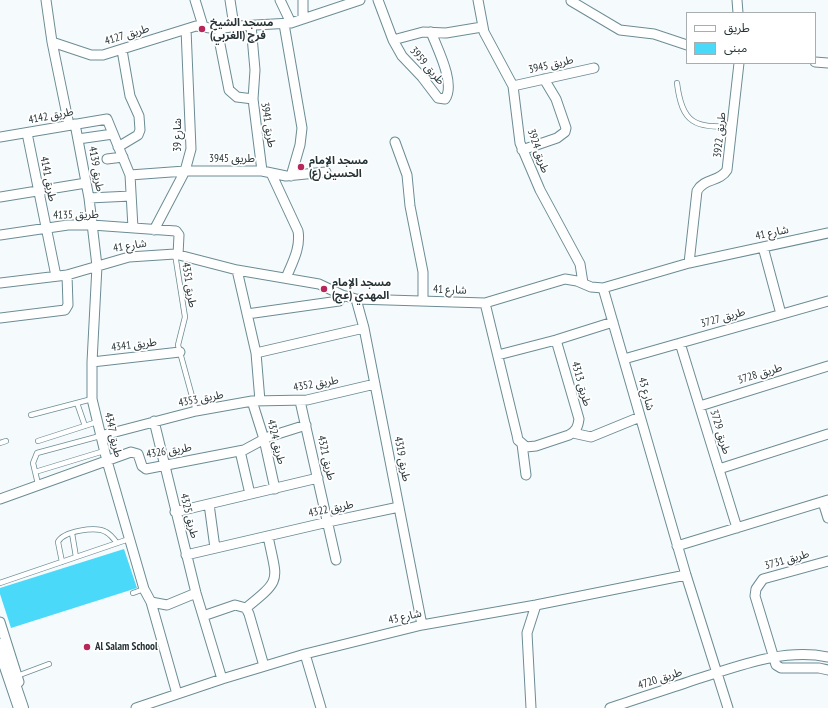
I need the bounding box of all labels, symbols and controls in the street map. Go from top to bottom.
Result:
legend [686,12,816,64]
place label: مسجد الشيخ فرج (الغربي) [210,16,273,42]
text: طريق [724,20,750,35]
street label: طريق 4127 [103,22,151,48]
marker: مسجد الشيخ فرج (الغربي) [197,24,207,34]
text: مبنى [724,40,747,55]
street label: طريق 3959 [407,44,447,88]
street label: طريق 3945 [527,53,575,77]
street label: طريق 3941 [258,101,278,149]
street label: طريق 4142 [27,105,75,127]
street label: طريق 3922 [711,112,729,158]
street label: شارع 39 [171,118,185,152]
street label: طريق 3924 [524,127,552,175]
street label: طريق 4139 [86,145,106,193]
street label: طريق 3945 [209,152,255,166]
place label: مسجد الإمام الحسين (ع) [309,154,368,180]
street label: طريق 4141 [37,155,59,203]
marker: مسجد الإمام الحسين (ع) [296,162,306,172]
street label: طريق 4135 [53,208,99,222]
street label: شارع 41 [754,223,790,243]
street label: شارع 41 [112,237,148,255]
street label: طريق 4351 [179,261,199,309]
place label: مسجد الإمام المهدي (عج) [332,276,391,302]
street label: شارع 41 [433,283,467,297]
marker: مسجد الإمام المهدي (عج) [319,284,329,294]
street label: طريق 3727 [699,305,747,331]
street label: طريق 4341 [110,336,158,354]
street label: طريق 4313 [568,360,594,408]
street label: طريق 3728 [736,361,784,387]
street label: طريق 4352 [292,374,340,394]
street label: شارع 43 [635,376,657,412]
street label: طريق 4353 [177,388,225,410]
street label: طريق 3729 [707,408,733,456]
street label: طريق 4347 [101,411,125,459]
street label: طريق 4324 [264,418,288,466]
street label: طريق 4321 [314,434,338,482]
street label: طريق 4319 [391,435,413,483]
street label: طريق 4326 [145,441,193,461]
street label: طريق 4325 [177,492,201,540]
street label: طريق 4322 [307,498,355,520]
street label: طريق 3731 [763,547,811,573]
street label: شارع 43 [387,607,423,627]
place label: Al Salam School [95,640,158,654]
marker: Al Salam School [82,642,92,652]
street label: طريق 4720 [636,666,684,692]

